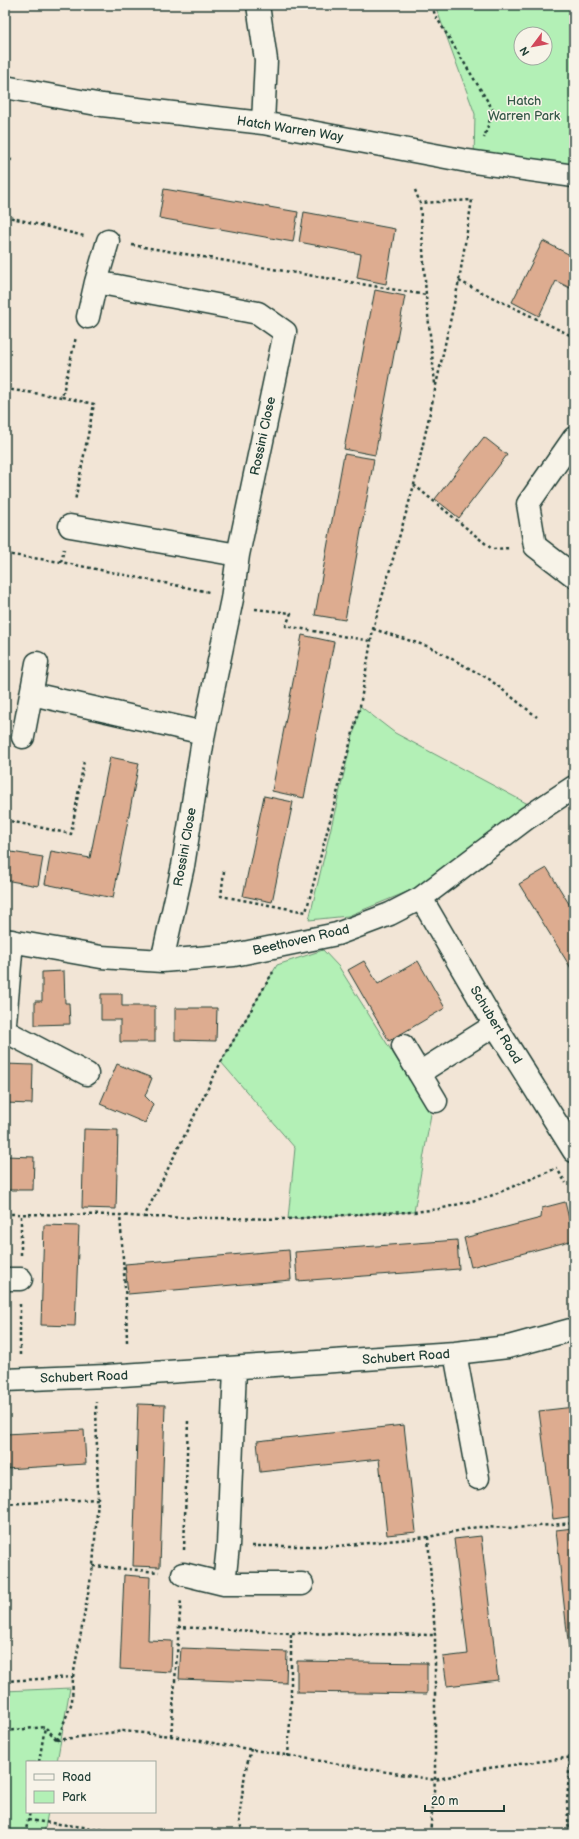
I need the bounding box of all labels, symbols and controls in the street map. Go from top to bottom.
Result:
north arrow [513,26,553,66]
text: N [517,44,533,58]
park label: Hatch Warren Park [488,93,561,124]
street label: Hatch Warren Way [236,113,344,145]
street label: Rossini Close [247,395,279,477]
street label: Rossini Close [170,806,200,888]
street label: Beethoven Road [251,921,351,959]
street label: Schubert Road [466,983,526,1067]
street label: Schubert Road [362,1346,450,1368]
street label: Schubert Road [40,1367,128,1387]
legend [26,1761,156,1813]
text: Road [62,1770,91,1785]
scale bar [425,1787,504,1813]
text: Park [62,1790,86,1805]
text: 20 m [431,1794,458,1809]

